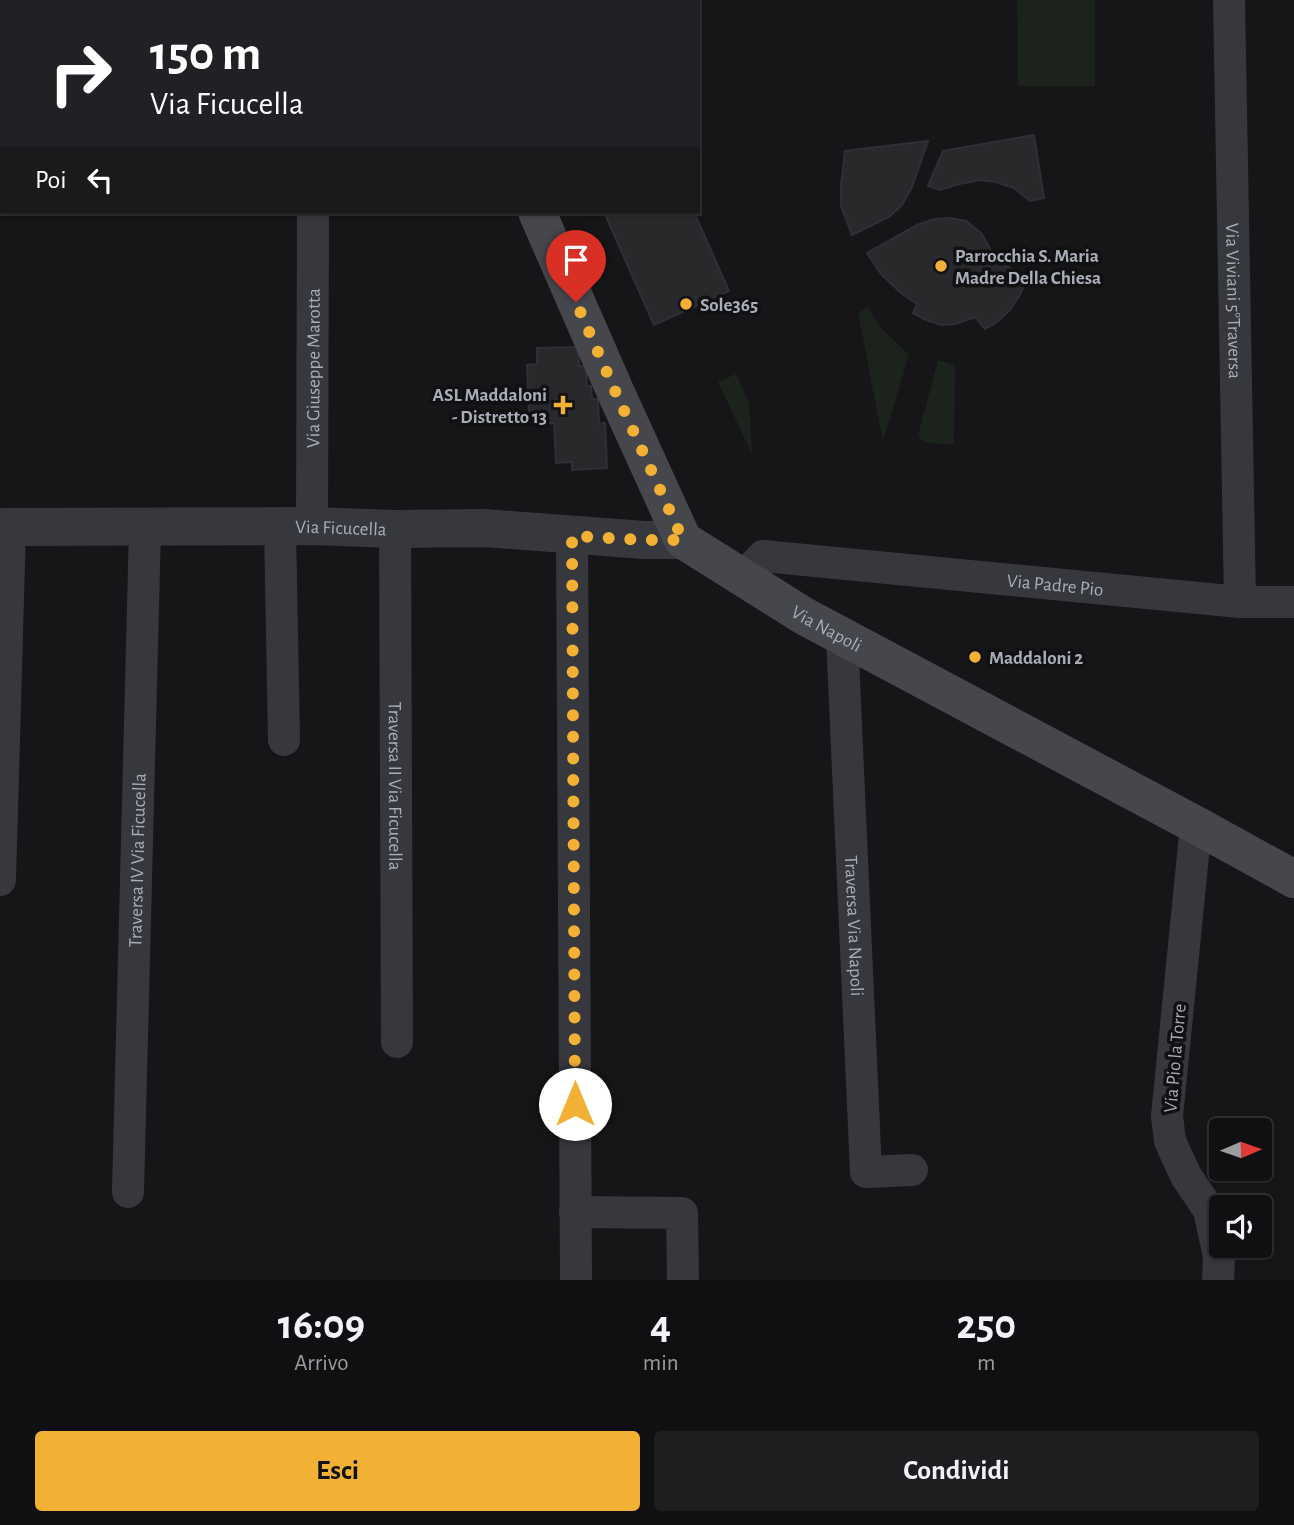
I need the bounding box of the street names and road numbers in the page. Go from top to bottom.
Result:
street label: Via Viviani 5°Traversa [1222,223,1244,379]
street label: Via Giuseppe Marotta [304,288,324,448]
street label: Via Ficucella [295,518,387,540]
street label: Via Padre Pio [1006,572,1104,600]
street label: Via Napoli [788,603,865,656]
street label: Traversa II Via Ficucella [385,701,404,871]
street label: Traversa IV Via Ficucella [126,773,150,947]
street label: Traversa Via Napoli [841,855,866,997]
street label: Via Pio la Torre [1161,1003,1190,1113]

